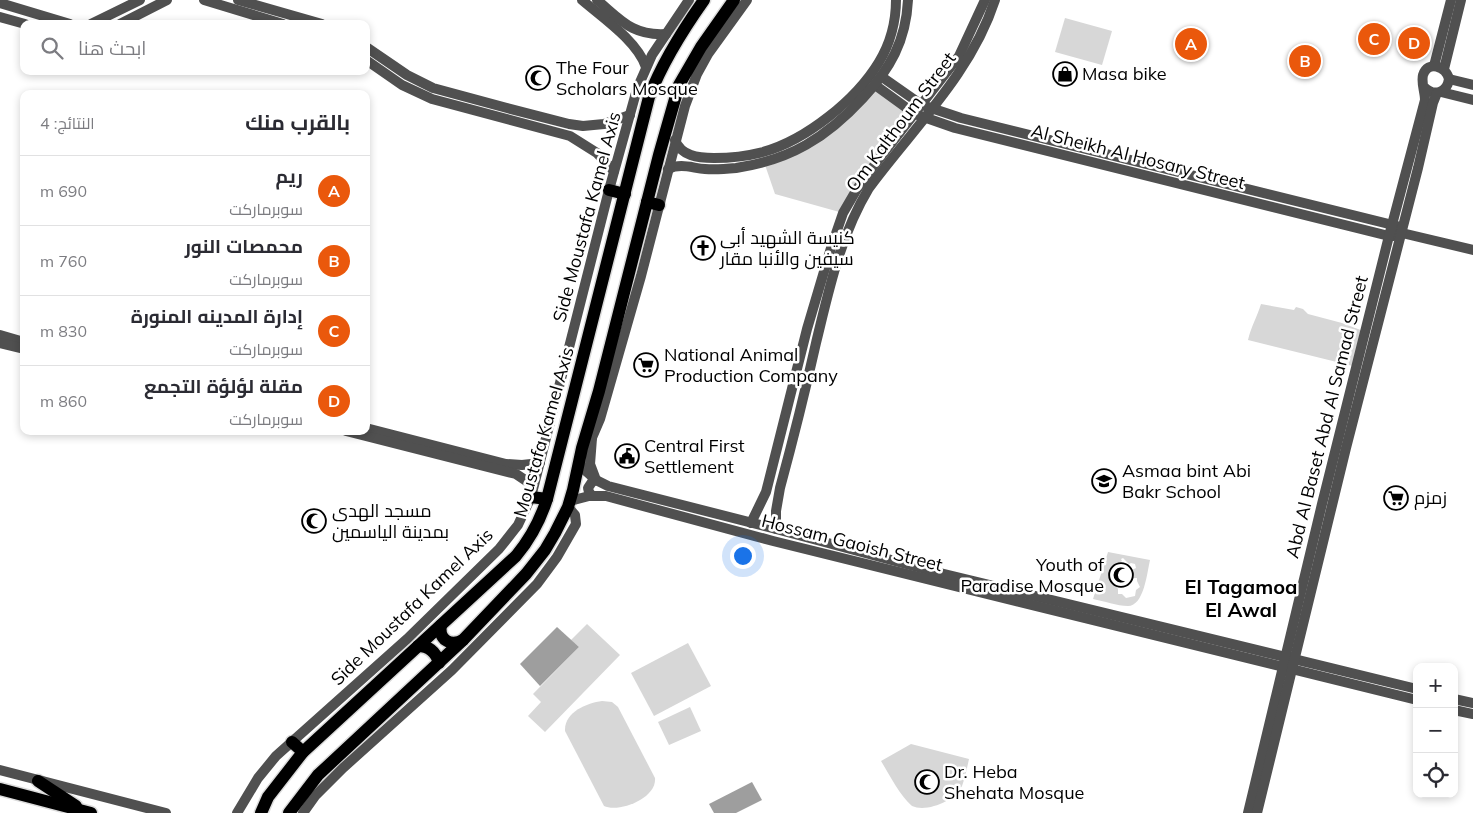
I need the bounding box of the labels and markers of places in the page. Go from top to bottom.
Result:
pin: C [1358,20,1390,58]
pin: D [1398,24,1430,62]
pin: A [1175,25,1207,63]
pin: B [1289,42,1321,80]
place label: The Four Scholars Mosque [556,56,698,100]
shop icon: Masa bike [1052,61,1078,87]
place label: Masa bike [1082,62,1167,85]
mosque icon: The Four Scholars Mosque [525,65,551,91]
place label: كنيسة الشهيد أبي سيفين والأنبا مقار [719,226,855,270]
church icon: كنيسة الشهيد أبي سيفين والأنبا مقار [690,235,716,261]
place label: National Animal Production Company [664,343,838,387]
supermarket icon: National Animal Production Company [633,352,659,378]
place label: Central First Settlement [644,434,745,478]
public building icon: Central First Settlement [614,443,640,469]
place label: Asmaa bint Abi Bakr School [1122,459,1251,503]
school or university icon: Asmaa bint Abi Bakr School [1091,468,1117,494]
supermarket icon: زمزم [1383,485,1409,511]
place label: زمزم [1414,486,1447,510]
place label: مسجد الهدى بمدينة الياسمين [332,499,449,543]
mosque icon: مسجد الهدى بمدينة الياسمين [301,508,327,534]
place label: Youth of Paradise Mosque [961,553,1105,597]
mosque icon: Youth of Paradise Mosque [1108,562,1134,588]
place label: Dr. Heba Shehata Mosque [944,760,1084,804]
mosque icon: Dr. Heba Shehata Mosque [914,769,940,795]

